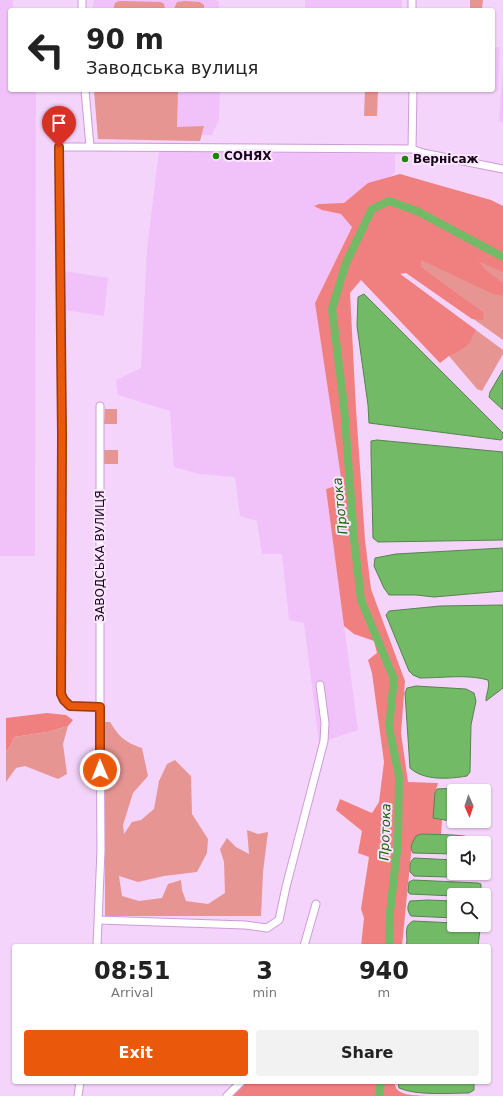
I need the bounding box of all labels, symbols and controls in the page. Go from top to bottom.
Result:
text: 90 m [86,23,164,56]
icon: left [20,24,72,76]
text: Заводська вулиця [86,57,258,78]
pin [42,106,76,147]
icon: arrive [48,112,70,134]
place label: СОНЯХ [224,149,272,163]
marker: СОНЯХ [211,151,221,161]
place label: Вернісаж [413,152,478,166]
marker: Вернісаж [400,154,410,164]
water label: Протока [330,477,350,535]
street label: ЗАВОДСЬКА ВУЛИЦЯ [93,490,107,622]
position arrow [79,749,121,791]
north arrow [447,784,491,828]
map controls [447,784,491,932]
water label: Протока [377,803,393,861]
button: sound [447,836,491,880]
button: search [447,888,491,932]
text: 08:51 [94,957,170,985]
text: 3 [256,957,273,985]
text: 940 [359,957,409,985]
text: Arrival [111,985,153,1000]
text: min [252,985,277,1000]
text: m [378,985,390,1000]
button: Exit [24,1030,248,1076]
button: Share [256,1030,479,1076]

